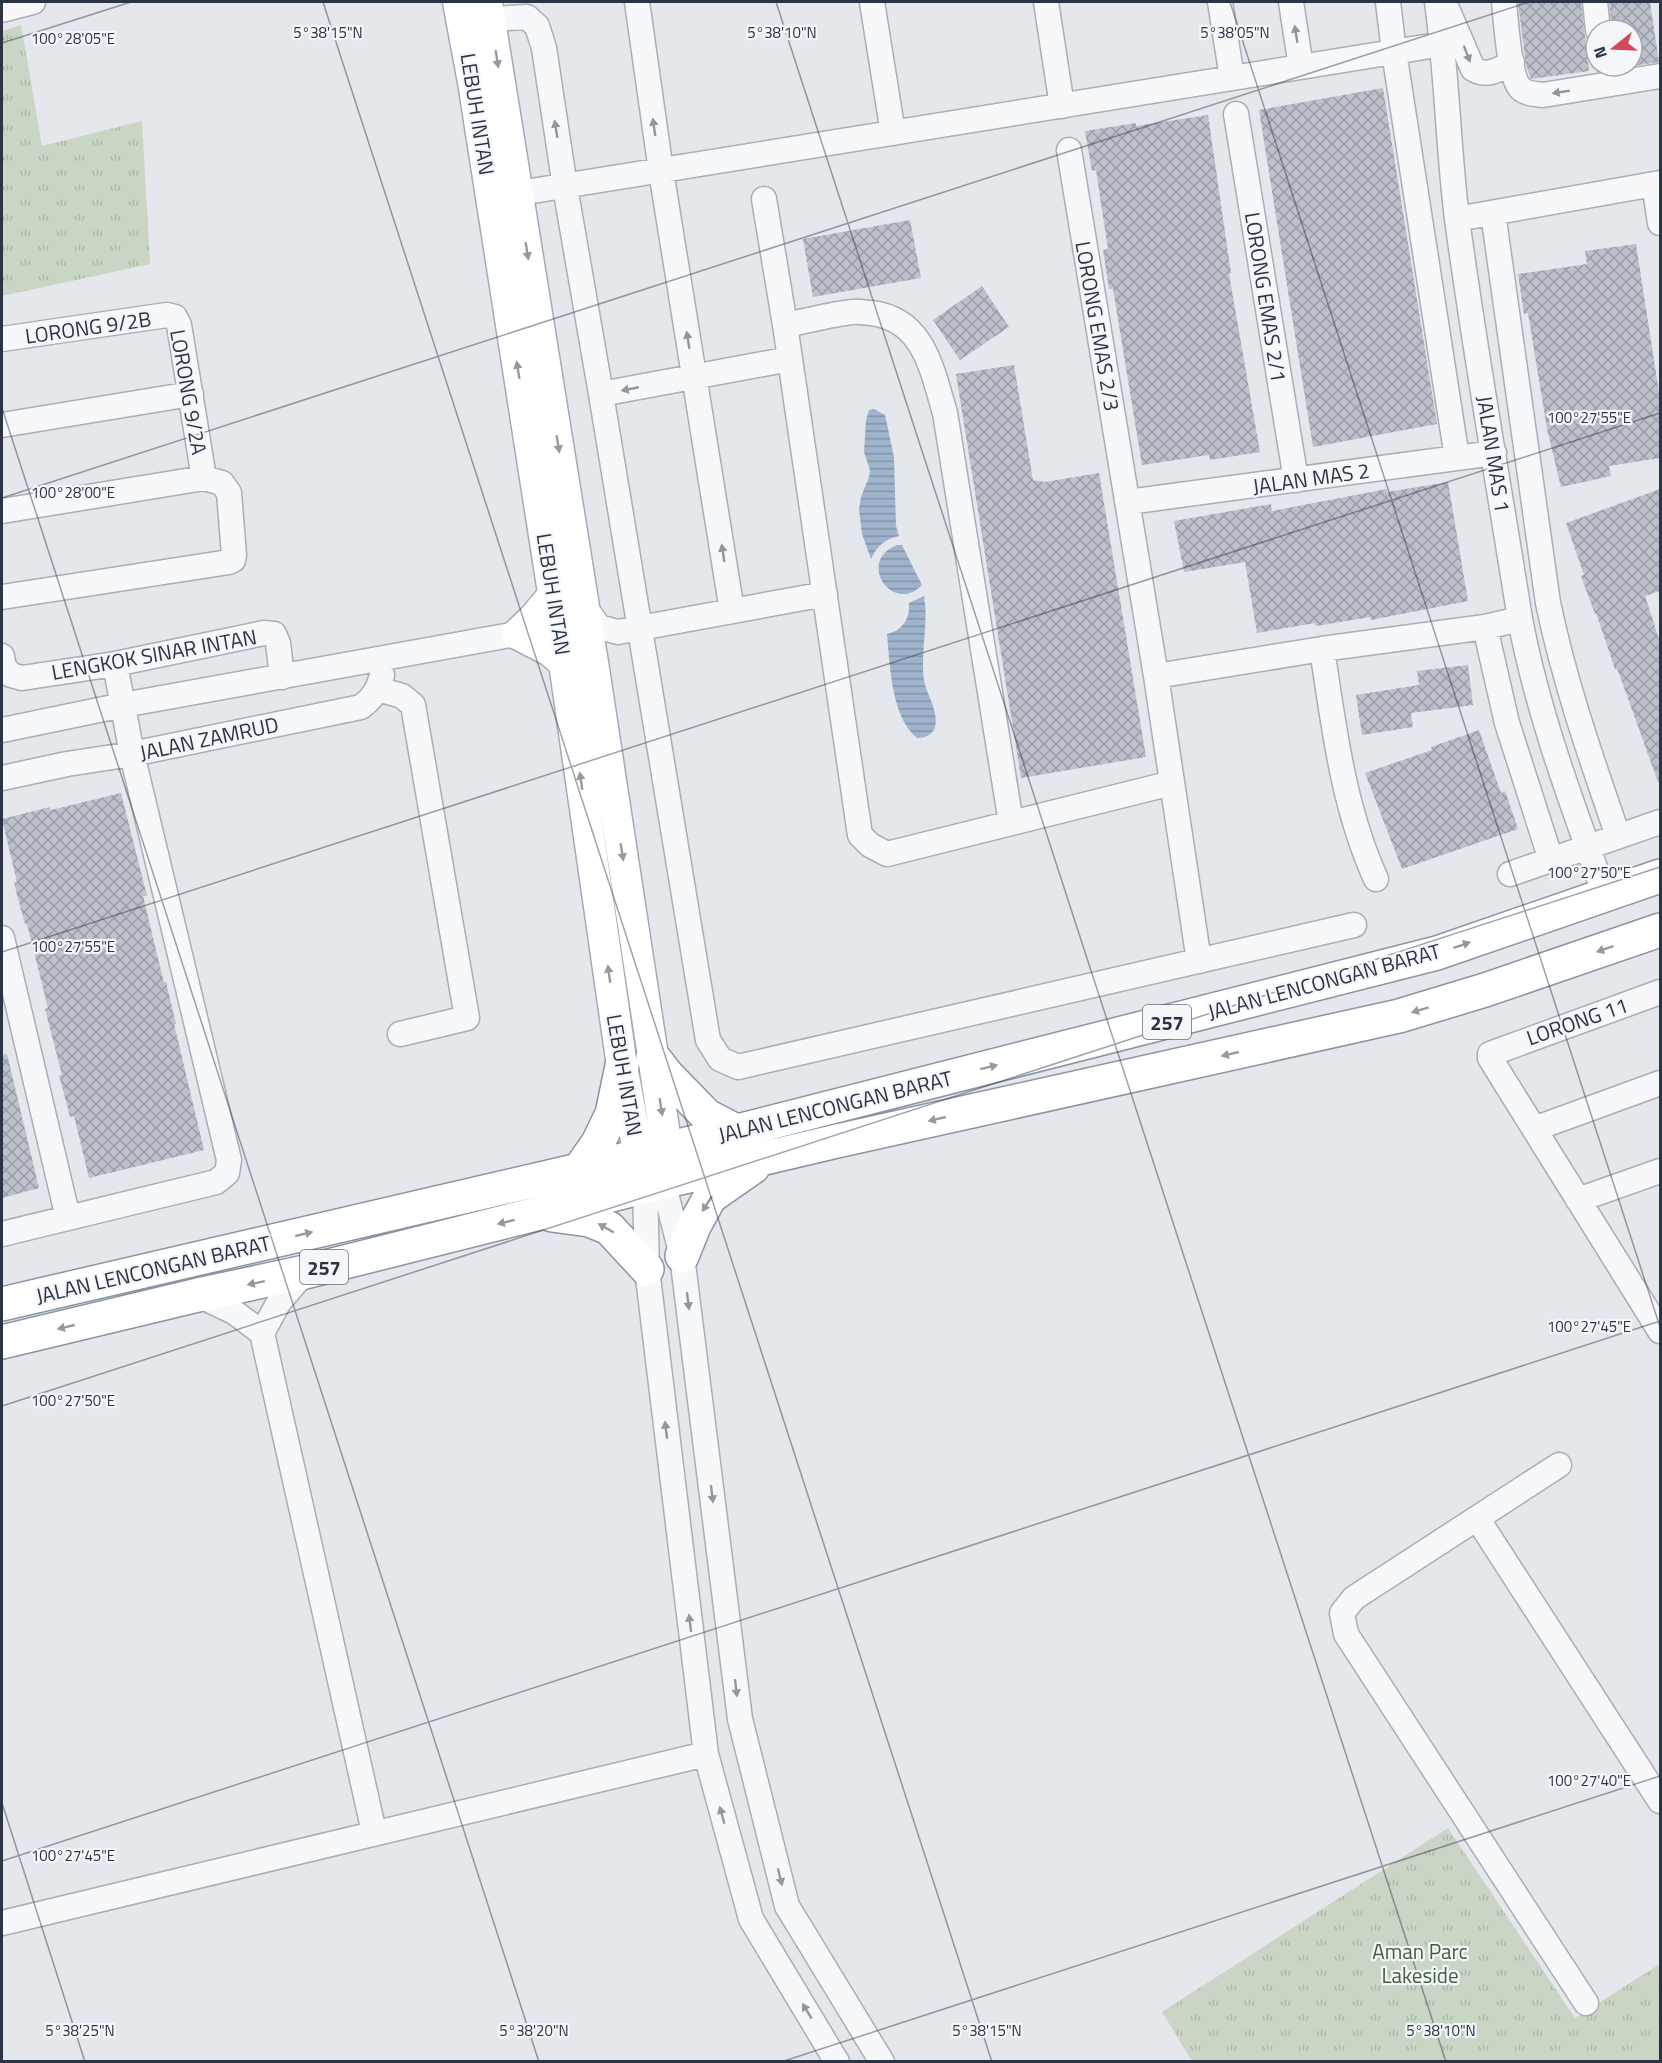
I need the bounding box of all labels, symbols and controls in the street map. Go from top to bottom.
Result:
north arrow [1584,18,1644,78]
text: 5°38'15"N [293,21,363,44]
text: 5°38'10"N [747,21,817,44]
text: 5°38'05"N [1200,21,1270,44]
one-way arrow [1291,25,1300,44]
text: 100°28'05"E [31,27,115,50]
text: N [1587,44,1613,62]
one-way arrow [1462,46,1472,64]
one-way arrow [492,50,501,69]
street label: LEBUH INTAN [453,51,503,177]
one-way arrow [1552,88,1571,97]
one-way arrow [650,117,659,136]
one-way arrow [552,119,561,138]
street label: LORONG EMAS 2/1 [1237,210,1295,384]
street label: LORONG EMAS 2/3 [1067,239,1129,413]
one-way arrow [523,242,532,261]
street label: LORONG 9/2B [23,302,153,352]
street label: LORONG 9/2A [162,327,216,458]
one-way arrow [683,330,692,349]
one-way arrow [514,361,523,380]
one-way arrow [620,385,639,394]
street label: JALAN MAS 1 [1469,393,1519,515]
text: 100°27'55"E [1547,406,1631,429]
one-way arrow [554,434,563,453]
street label: JALAN MAS 2 [1250,454,1372,502]
text: 100°28'00"E [31,481,115,504]
street label: LEBUH INTAN [529,531,579,657]
one-way arrow [718,544,727,563]
street label: LENGKOK SINAR INTAN [49,620,259,688]
street label: JALAN ZAMRUD [137,708,281,768]
one-way arrow [577,771,586,790]
one-way arrow [617,842,626,861]
text: 100°27'50"E [1547,861,1631,884]
street label: JALAN LENCONGAN BARAT [1204,934,1444,1028]
text: 100°27'55"E [31,935,115,958]
one-way arrow [1453,939,1471,949]
one-way arrow [1596,945,1614,955]
one-way arrow [604,964,613,983]
street label: LORONG 11 [1522,989,1632,1053]
road number: 257 [1143,1005,1191,1039]
one-way arrow [1411,1006,1429,1015]
street label: LEBUH INTAN [599,1012,651,1138]
one-way arrow [1221,1049,1239,1059]
street label: JALAN LENCONGAN BARAT [715,1061,955,1151]
one-way arrow [979,1062,998,1072]
one-way arrow [656,1097,665,1116]
one-way arrow [928,1114,946,1124]
one-way arrow [702,1196,713,1212]
one-way arrow [497,1217,515,1227]
one-way arrow [598,1223,614,1234]
street label: JALAN LENCONGAN BARAT [32,1226,274,1312]
one-way arrow [295,1228,313,1238]
road number: 257 [300,1250,348,1284]
one-way arrow [246,1278,265,1288]
one-way arrow [683,1291,692,1310]
text: 100°27'45"E [1547,1315,1631,1338]
one-way arrow [56,1322,75,1332]
text: 100°27'50"E [31,1389,115,1412]
one-way arrow [662,1420,671,1439]
one-way arrow [707,1485,716,1504]
one-way arrow [685,1614,695,1633]
one-way arrow [731,1678,741,1697]
text: 100°27'40"E [1547,1769,1631,1792]
one-way arrow [717,1806,727,1824]
text: 100°27'45"E [31,1844,115,1867]
one-way arrow [775,1868,785,1887]
park label: Aman Parc Lakeside [1372,1935,1468,1991]
one-way arrow [801,2003,812,2020]
text: 5°38'25"N [45,2019,115,2042]
text: 5°38'20"N [499,2019,569,2042]
text: 5°38'15"N [952,2019,1022,2042]
text: 5°38'10"N [1406,2019,1476,2042]

